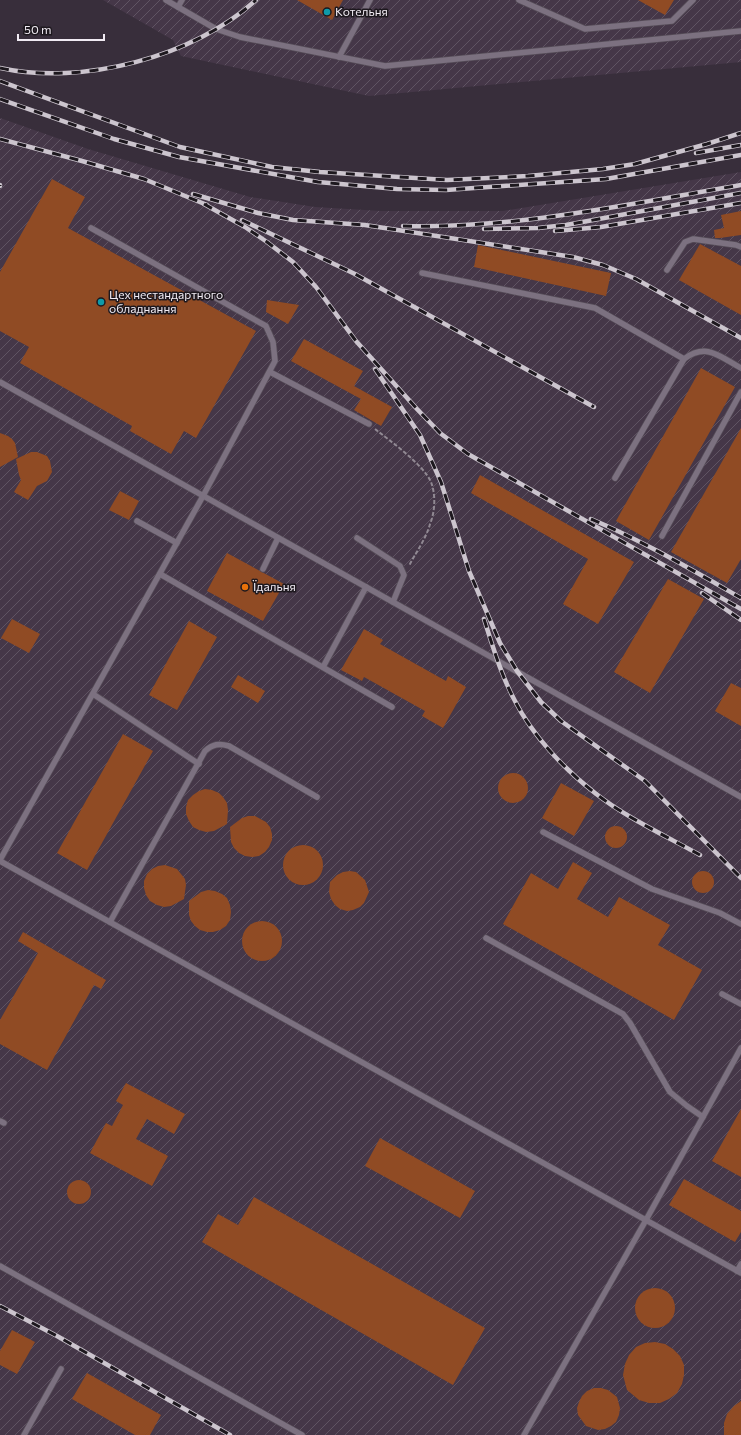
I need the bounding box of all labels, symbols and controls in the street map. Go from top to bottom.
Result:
place label: Котельня [335,4,388,18]
marker: Котельня [322,7,332,17]
scale bar [18,16,104,42]
text: 50 m [24,22,52,36]
place label: Цех нестандартного обладнання [109,287,223,315]
marker: Цех нестандартного обладнання [96,297,106,307]
place label: Їдальня [252,579,296,593]
marker: Їдальня [240,582,250,592]

